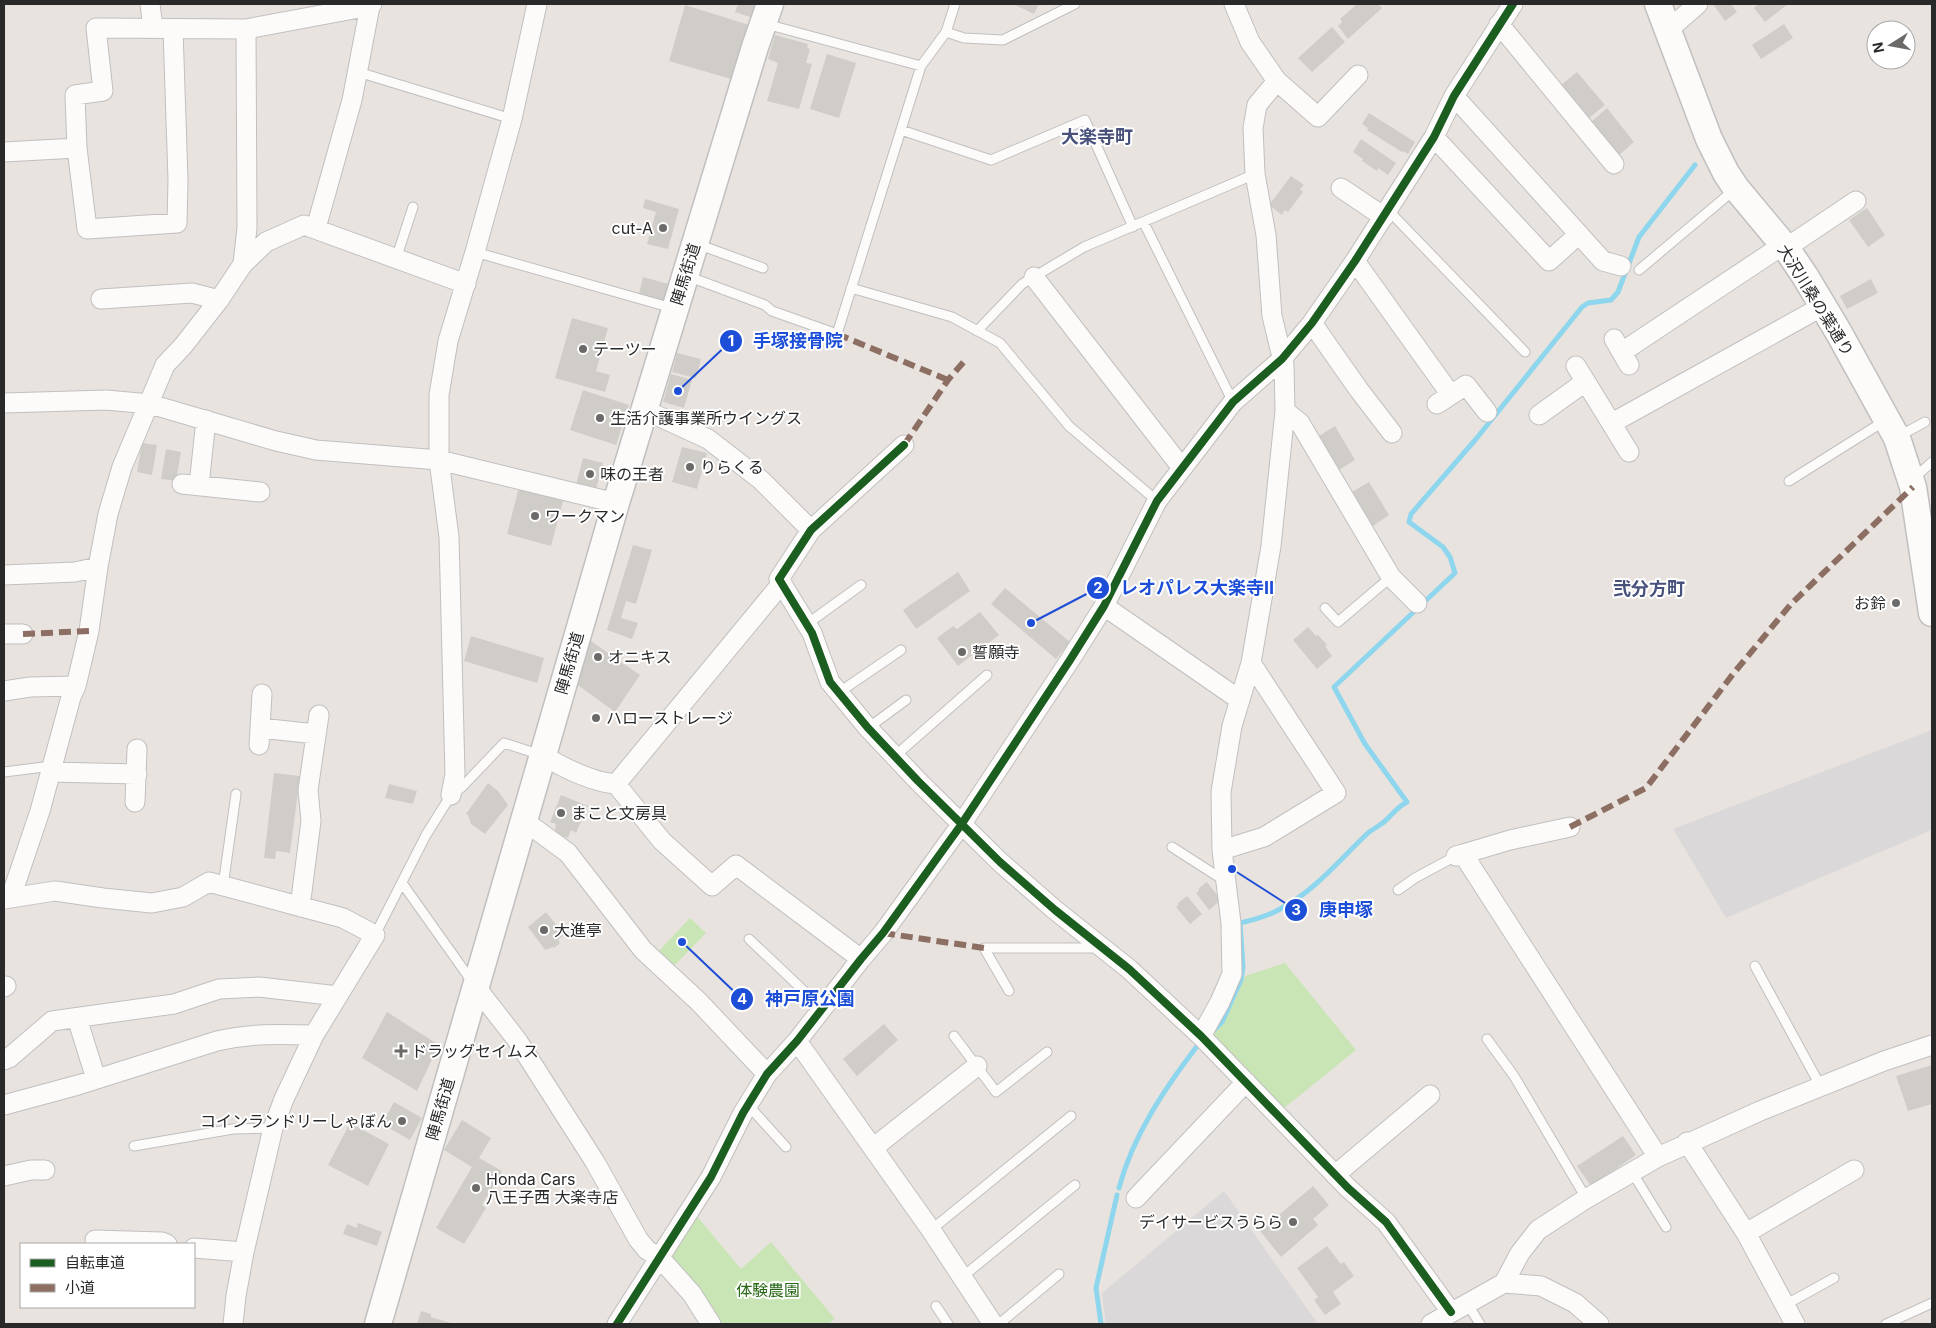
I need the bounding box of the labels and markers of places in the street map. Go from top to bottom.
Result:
place label: cut-A [612,218,653,238]
marker: cut-A [657,222,669,234]
callout: 手塚接骨院 [718,324,853,357]
place label: テーツー [593,339,657,359]
marker: テーツー [577,343,589,355]
place label: 生活介護事業所ウイングス [610,408,802,428]
marker: 生活介護事業所ウイングス [594,412,606,424]
place label: りらくる [700,457,764,477]
marker: りらくる [684,461,696,473]
place label: 味の王者 [600,464,664,484]
marker: 味の王者 [584,468,596,480]
place label: ワークマン [545,506,625,526]
marker: ワークマン [529,510,541,522]
callout: レオパレス大楽寺Ⅱ [1085,571,1284,604]
place label: お鈴 [1854,593,1886,613]
marker: お鈴 [1890,597,1902,609]
place label: 誓願寺 [972,642,1020,662]
marker: 誓願寺 [956,646,968,658]
place label: オニキス [608,647,672,667]
marker: オニキス [592,651,604,663]
place label: ハローストレージ [606,708,733,728]
marker: ハローストレージ [590,712,602,724]
place label: まこと文房具 [571,803,667,823]
marker: まこと文房具 [555,807,567,819]
callout: 庚申塚 [1284,894,1383,927]
place label: 大進亭 [554,920,602,940]
marker: 大進亭 [538,924,550,936]
callout: 神戸原公園 [730,982,865,1015]
place label: ドラッグセイムス [411,1041,539,1061]
marker: ドラッグセイムス [395,1045,407,1057]
place label: コインランドリーしゃぼん [200,1111,392,1131]
marker: コインランドリーしゃぼん [396,1115,408,1127]
place label: Honda Cars 八王子西 大楽寺店 [486,1169,619,1207]
marker: Honda Cars 八王子西 大楽寺店 [470,1182,482,1194]
place label: デイサービスうらら [1139,1212,1283,1232]
marker: デイサービスうらら [1287,1216,1299,1228]

